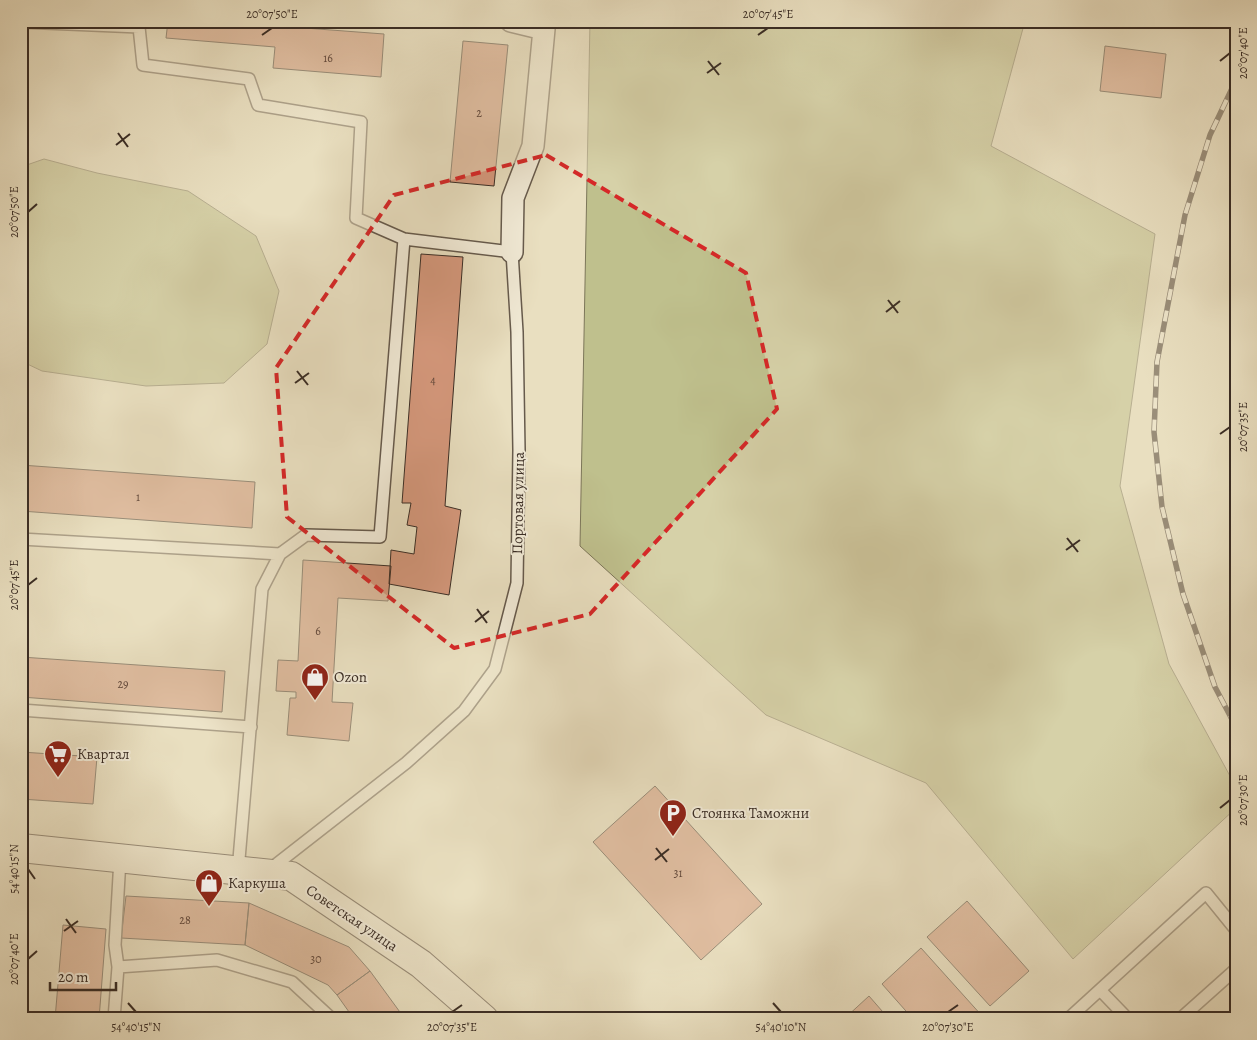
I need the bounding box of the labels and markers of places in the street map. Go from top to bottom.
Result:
shop icon: Ozon [300,662,330,701]
place label: Ozon [334,667,367,687]
supermarket icon: Квартал [43,739,73,778]
place label: Квартал [77,744,130,764]
parking icon: Стоянка Таможни [658,798,688,837]
place label: Стоянка Таможни [692,803,809,823]
shop icon: Каркуша [194,868,224,907]
place label: Каркуша [228,873,286,893]

